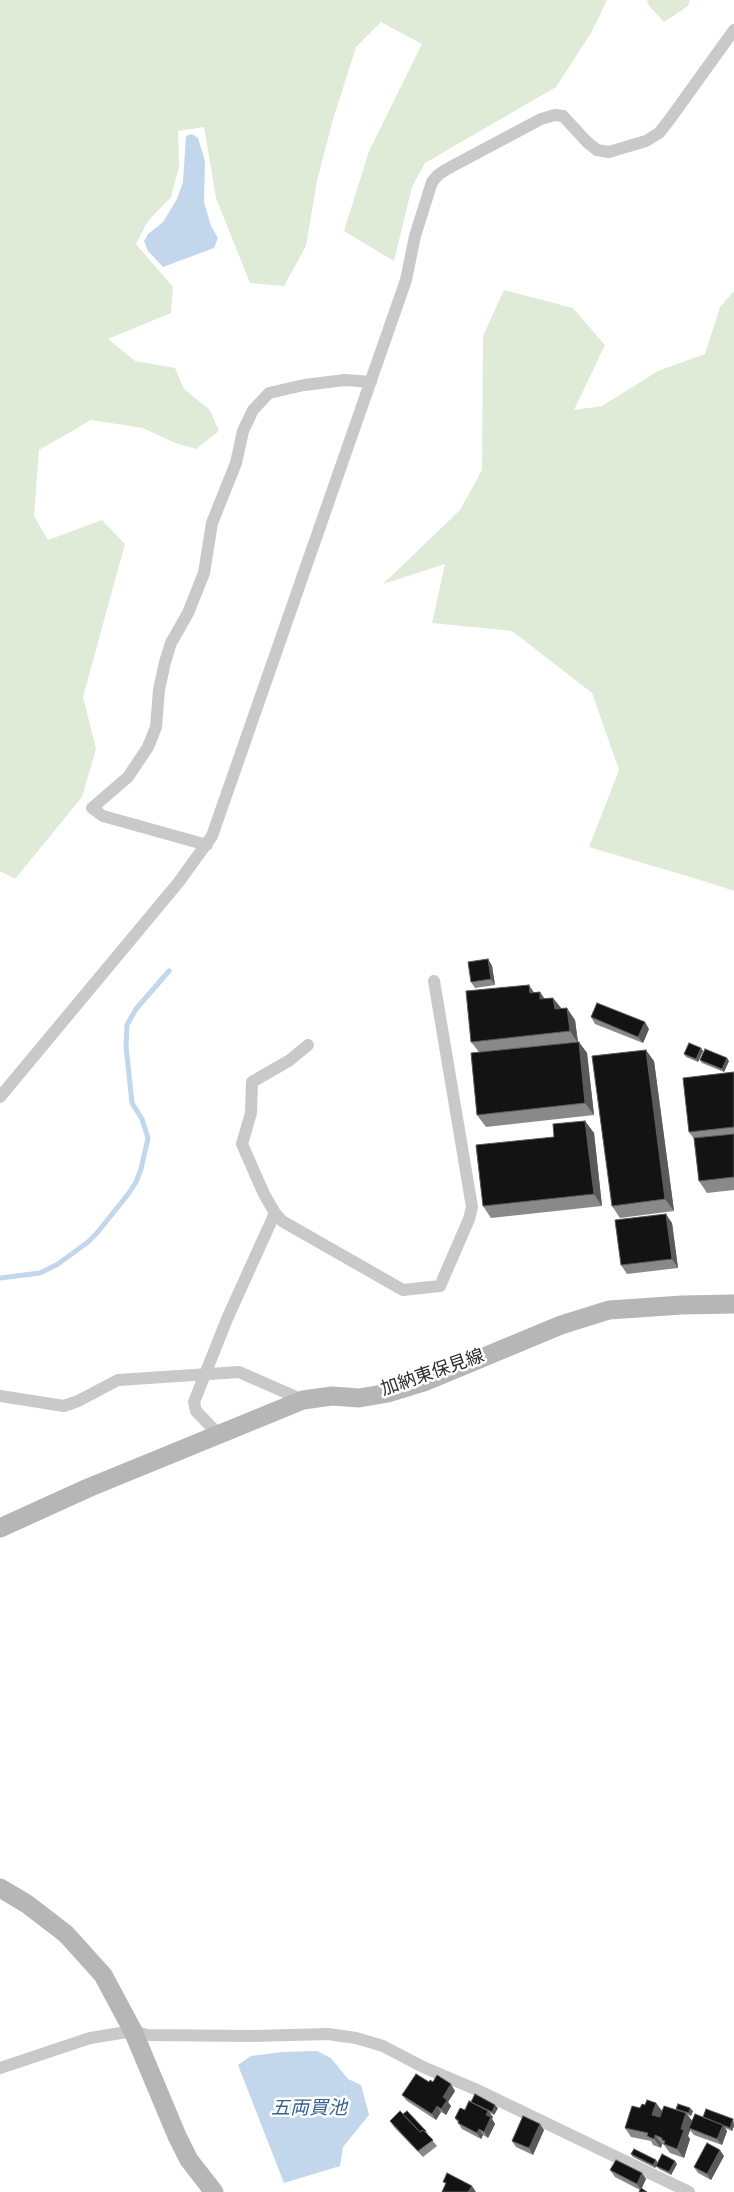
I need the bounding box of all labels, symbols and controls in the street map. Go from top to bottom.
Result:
street label: 加納東保見線 [378,1346,488,1402]
water label: 五両買池 [271,2099,347,2121]

